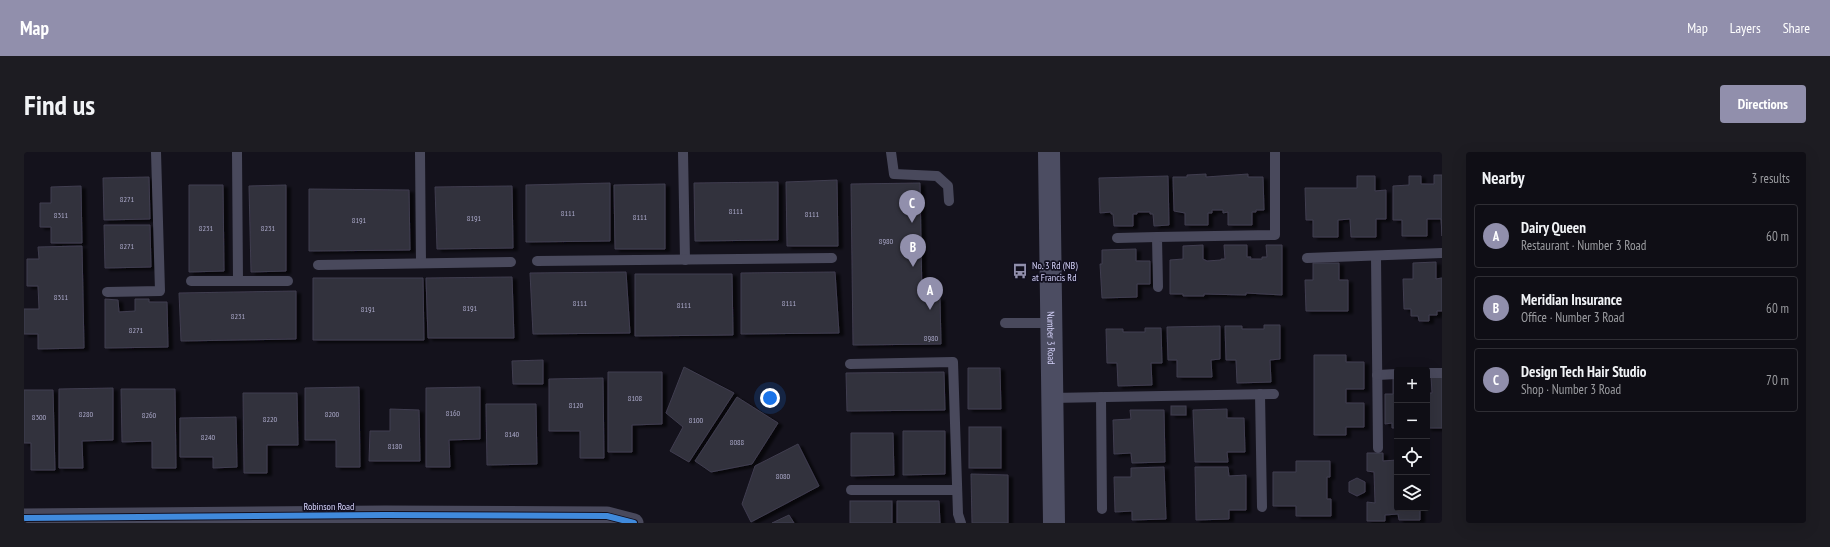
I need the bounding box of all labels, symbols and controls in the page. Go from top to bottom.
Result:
text: Map [20,16,49,40]
text: Map [1687,19,1708,37]
text: Layers [1730,19,1761,37]
text: Share [1783,19,1810,37]
button: Directions [1720,85,1806,123]
text: Find us [24,86,95,123]
text: Nearby [1482,167,1525,189]
text: 3 results [1751,170,1790,187]
pin: C [899,190,925,223]
house number: 8271 [120,194,135,204]
house number: 8111 [729,206,744,216]
house number: 8111 [561,208,576,218]
house number: 8111 [805,209,820,219]
house number: 8311 [54,210,69,220]
house number: 8111 [633,212,648,222]
house number: 8191 [467,213,482,223]
house number: 8191 [352,215,367,225]
text: Dairy Queen [1521,218,1586,237]
house number: 8231 [199,223,214,233]
house number: 8231 [261,223,276,233]
text: A [1493,228,1499,245]
text: 60 m [1766,228,1789,245]
pin: B [900,234,926,267]
house number: 8980 [879,236,894,246]
text: Restaurant · Number 3 Road [1521,237,1646,254]
house number: 8271 [120,241,135,251]
place label: No. 3 Rd (NB) at Francis Rd [1032,259,1078,284]
bus stop icon: No. 3 Rd (NB) at Francis Rd [1011,262,1029,280]
pin: A [917,277,943,310]
text: Meridian Insurance [1521,290,1622,309]
house number: 8311 [54,292,69,302]
house number: 8111 [573,298,588,308]
house number: 8111 [782,298,797,308]
house number: 8111 [677,300,692,310]
text: B [1493,300,1499,317]
text: 60 m [1766,300,1789,317]
house number: 8191 [463,303,478,313]
house number: 8191 [361,304,376,314]
text: Office · Number 3 Road [1521,309,1624,326]
house number: 8231 [231,311,246,321]
street label: Number 3 Road [1045,311,1058,365]
house number: 8271 [129,325,144,335]
house number: 8980 [924,333,939,343]
text: Design Tech Hair Studio [1521,362,1647,381]
map controls [1394,367,1430,511]
button: + [1394,367,1430,403]
text: C [1493,372,1499,389]
text: 70 m [1766,372,1789,389]
text: Shop · Number 3 Road [1521,381,1621,398]
your location [760,388,780,408]
house number: 8108 [628,393,643,403]
house number: 8120 [569,400,584,410]
button: − [1394,403,1430,439]
house number: 8160 [446,408,461,418]
house number: 8280 [79,409,94,419]
house number: 8200 [325,409,340,419]
house number: 8260 [142,410,157,420]
house number: 8300 [32,412,47,422]
house number: 8220 [263,414,278,424]
house number: 8100 [689,415,704,425]
house number: 8140 [505,429,520,439]
house number: 8240 [201,432,216,442]
house number: 8088 [730,437,745,447]
button: locate [1394,439,1430,475]
house number: 8180 [388,441,403,451]
house number: 8080 [776,471,791,481]
button: layers [1394,475,1430,511]
street label: Robinson Road [304,500,354,513]

